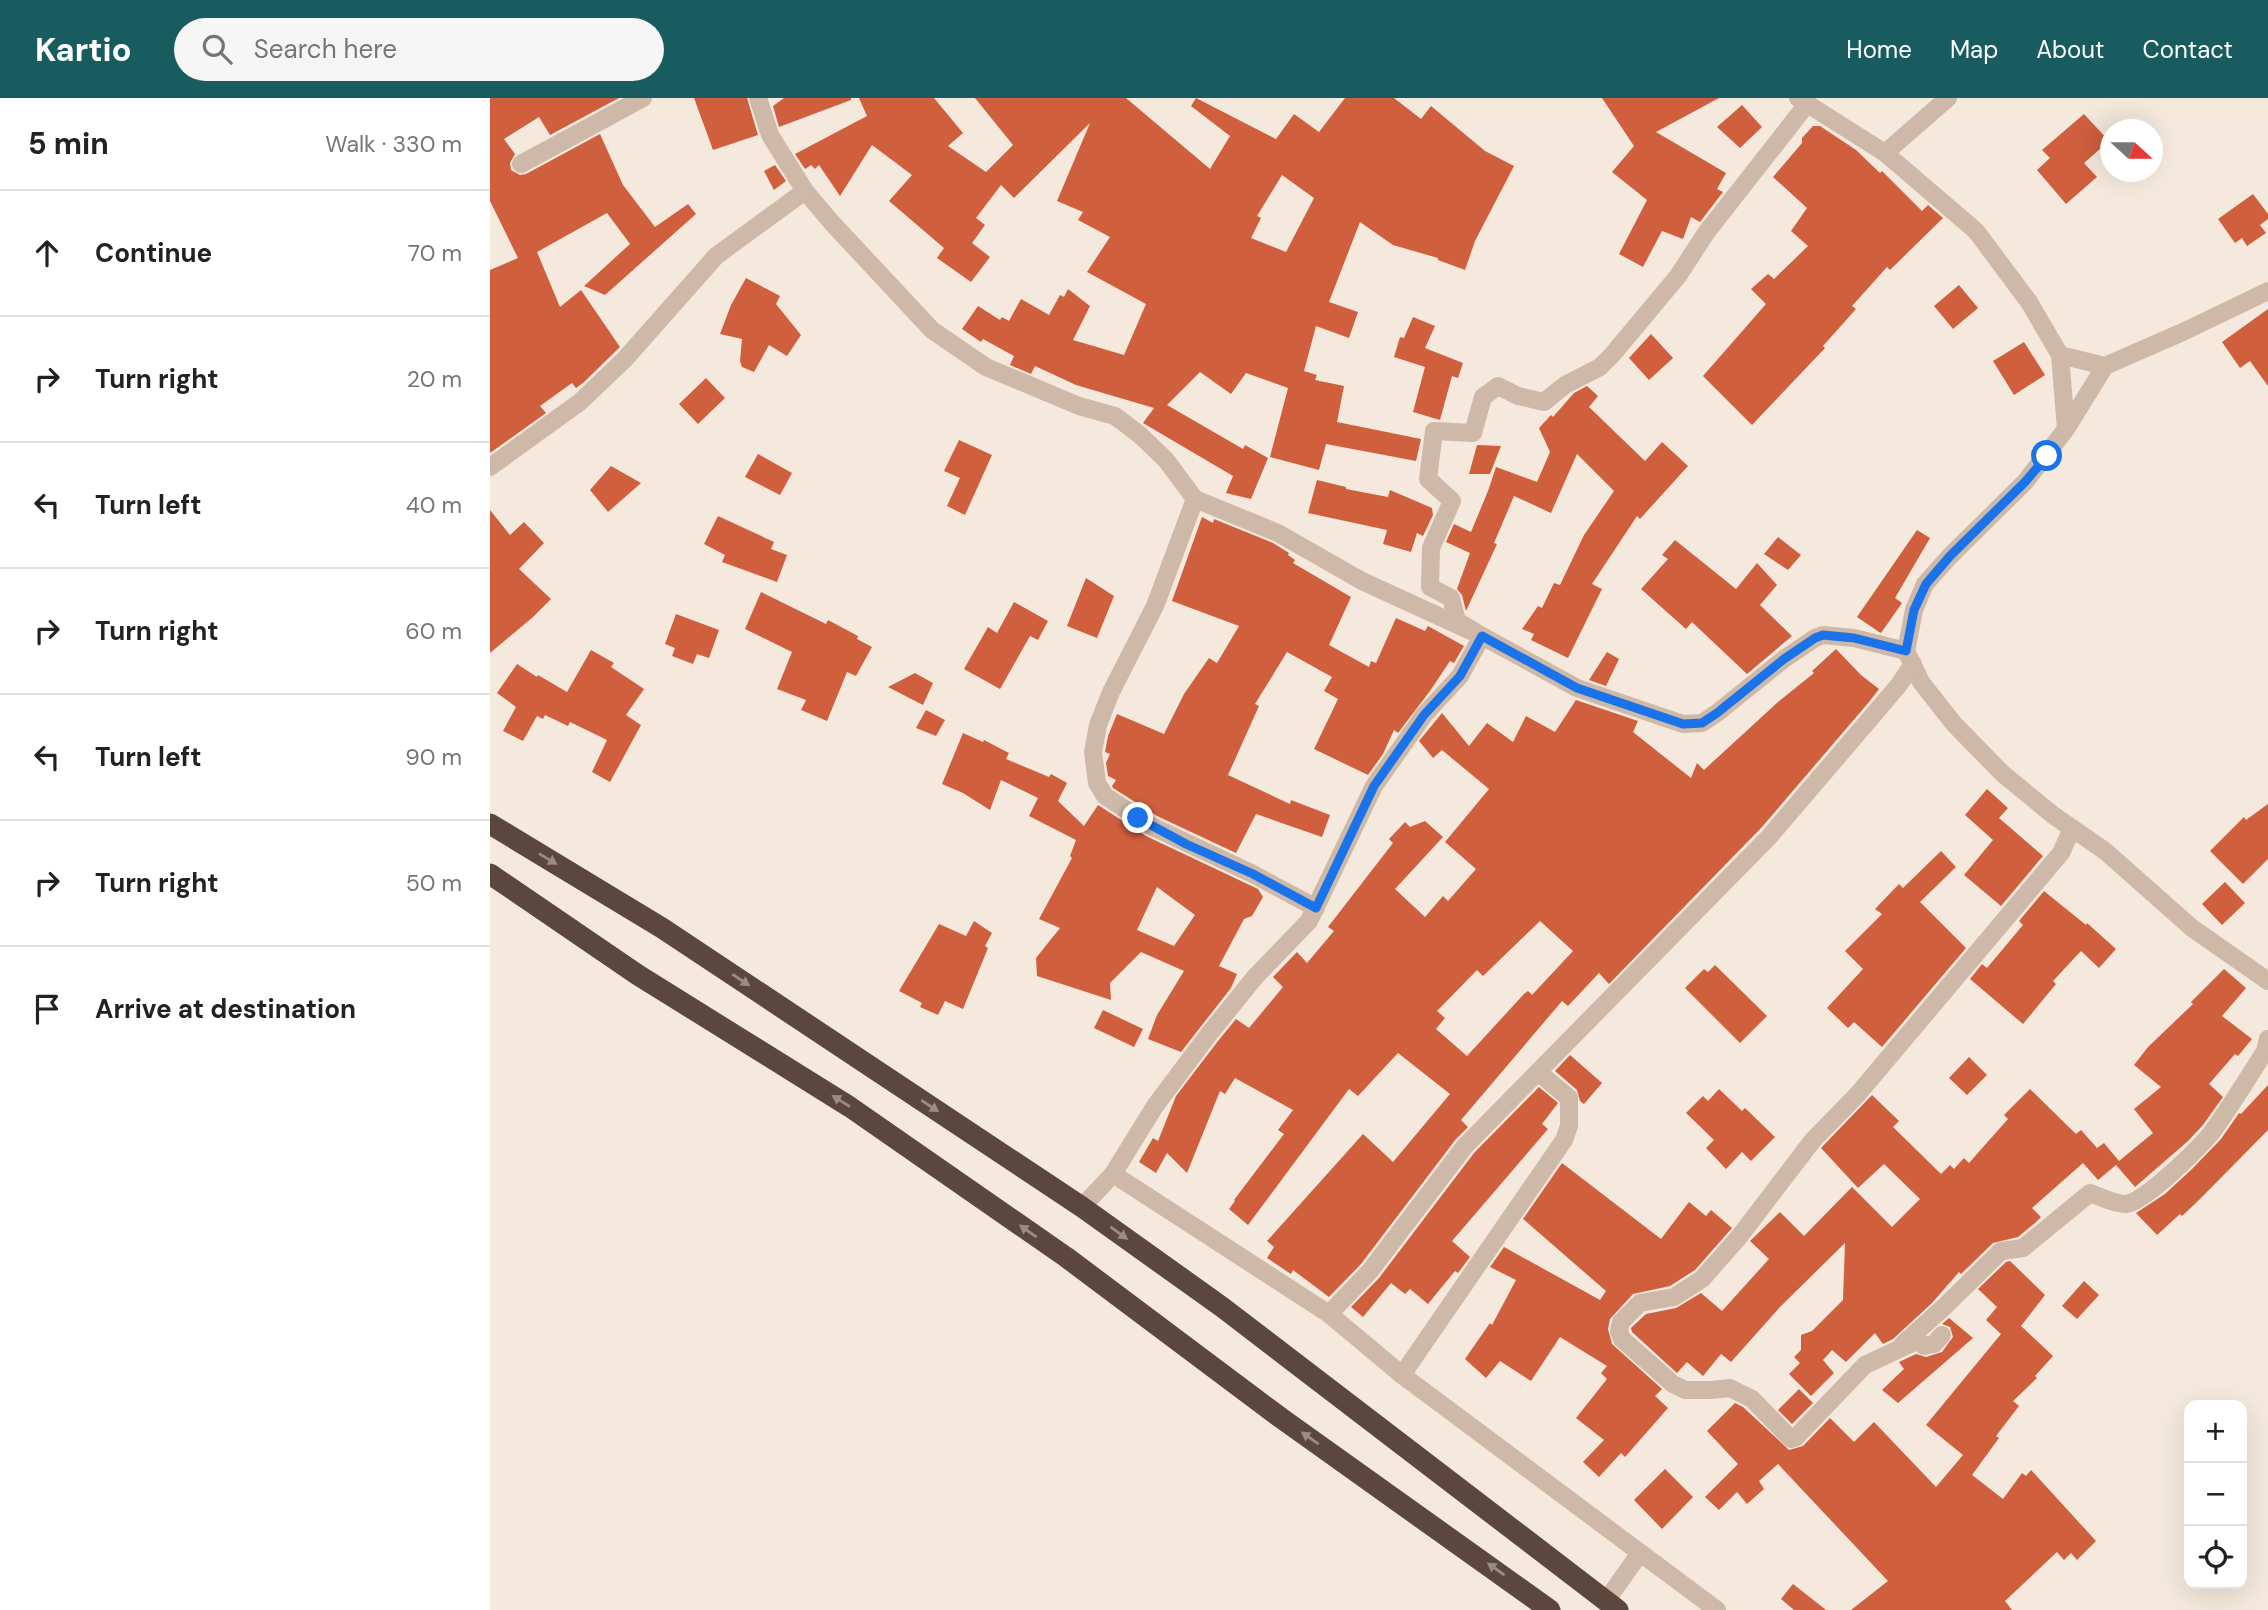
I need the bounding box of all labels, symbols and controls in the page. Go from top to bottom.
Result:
search box [174,18,664,81]
text: Kartio [35,28,132,71]
icon: search [198,30,236,68]
text: Search here [254,32,397,66]
text: Home [1846,34,1912,65]
text: Map [1950,34,1998,65]
text: About [2036,34,2105,65]
text: Contact [2143,34,2233,65]
north arrow [2100,119,2163,182]
text: 5 min [28,124,109,163]
text: Walk · 330 m [325,129,462,159]
icon: ahead [28,234,66,272]
text: Continue [95,236,212,270]
text: 70 m [408,238,462,268]
icon: right [28,360,66,398]
text: Turn right [95,362,219,396]
text: 20 m [407,364,462,394]
route start [2031,440,2062,471]
icon: left [28,486,66,524]
text: Turn left [95,488,202,522]
text: 40 m [406,490,462,520]
icon: right [28,612,66,650]
text: Turn right [95,614,219,648]
text: 60 m [405,616,462,646]
icon: left [28,738,66,776]
text: Turn left [95,740,202,774]
text: 90 m [405,742,462,772]
route end [1122,802,1153,833]
one-way arrow [539,853,558,866]
icon: right [28,864,66,902]
text: Turn right [95,866,219,900]
text: 50 m [406,868,462,898]
one-way arrow [731,974,751,987]
icon: arrive [28,990,66,1028]
text: Arrive at destination [95,992,356,1026]
one-way arrow [831,1095,851,1108]
one-way arrow [921,1099,940,1112]
one-way arrow [1019,1224,1037,1238]
one-way arrow [1110,1226,1128,1240]
map controls [2184,1400,2247,1589]
button: + [2184,1400,2247,1463]
one-way arrow [1301,1431,1319,1445]
button: − [2184,1463,2247,1526]
button: locate [2184,1526,2247,1589]
one-way arrow [1487,1562,1505,1576]

